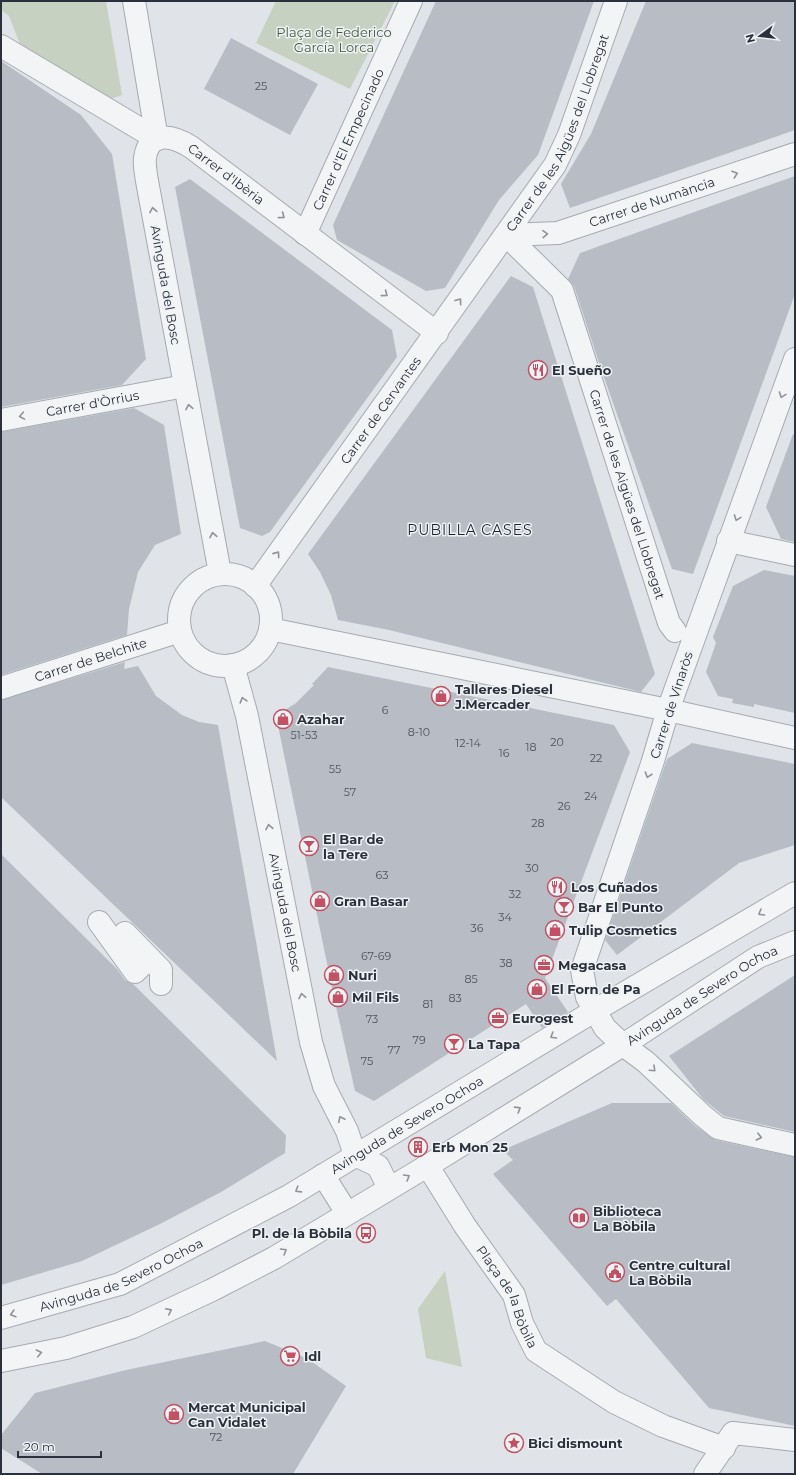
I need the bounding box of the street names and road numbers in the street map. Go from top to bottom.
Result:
street label: Carrer de les Aigües del Llobregat [502,32,612,234]
street label: Carrer d'El Empecinado [309,66,387,213]
street label: Carrer d'Ibèria [185,140,268,208]
street label: Carrer de Numància [587,173,717,230]
street label: Avinguda del Bosc [148,224,184,346]
street label: Carrer de Cervantes [337,353,424,467]
street label: Carrer d'Òrrius [45,387,140,420]
street label: Carrer de les Aigües del Llobregat [586,387,669,601]
street label: Carrer de Belchite [32,634,149,685]
street label: Carrer de Vinaròs [646,649,696,761]
street label: Avinguda del Bosc [266,851,305,973]
street label: Avinguda de Severo Ochoa [623,942,780,1049]
street label: Avinguda de Severo Ochoa [327,1072,486,1177]
street label: Avinguda de Severo Ochoa [37,1234,205,1315]
street label: Plaça de la Bòbila [473,1242,541,1351]

